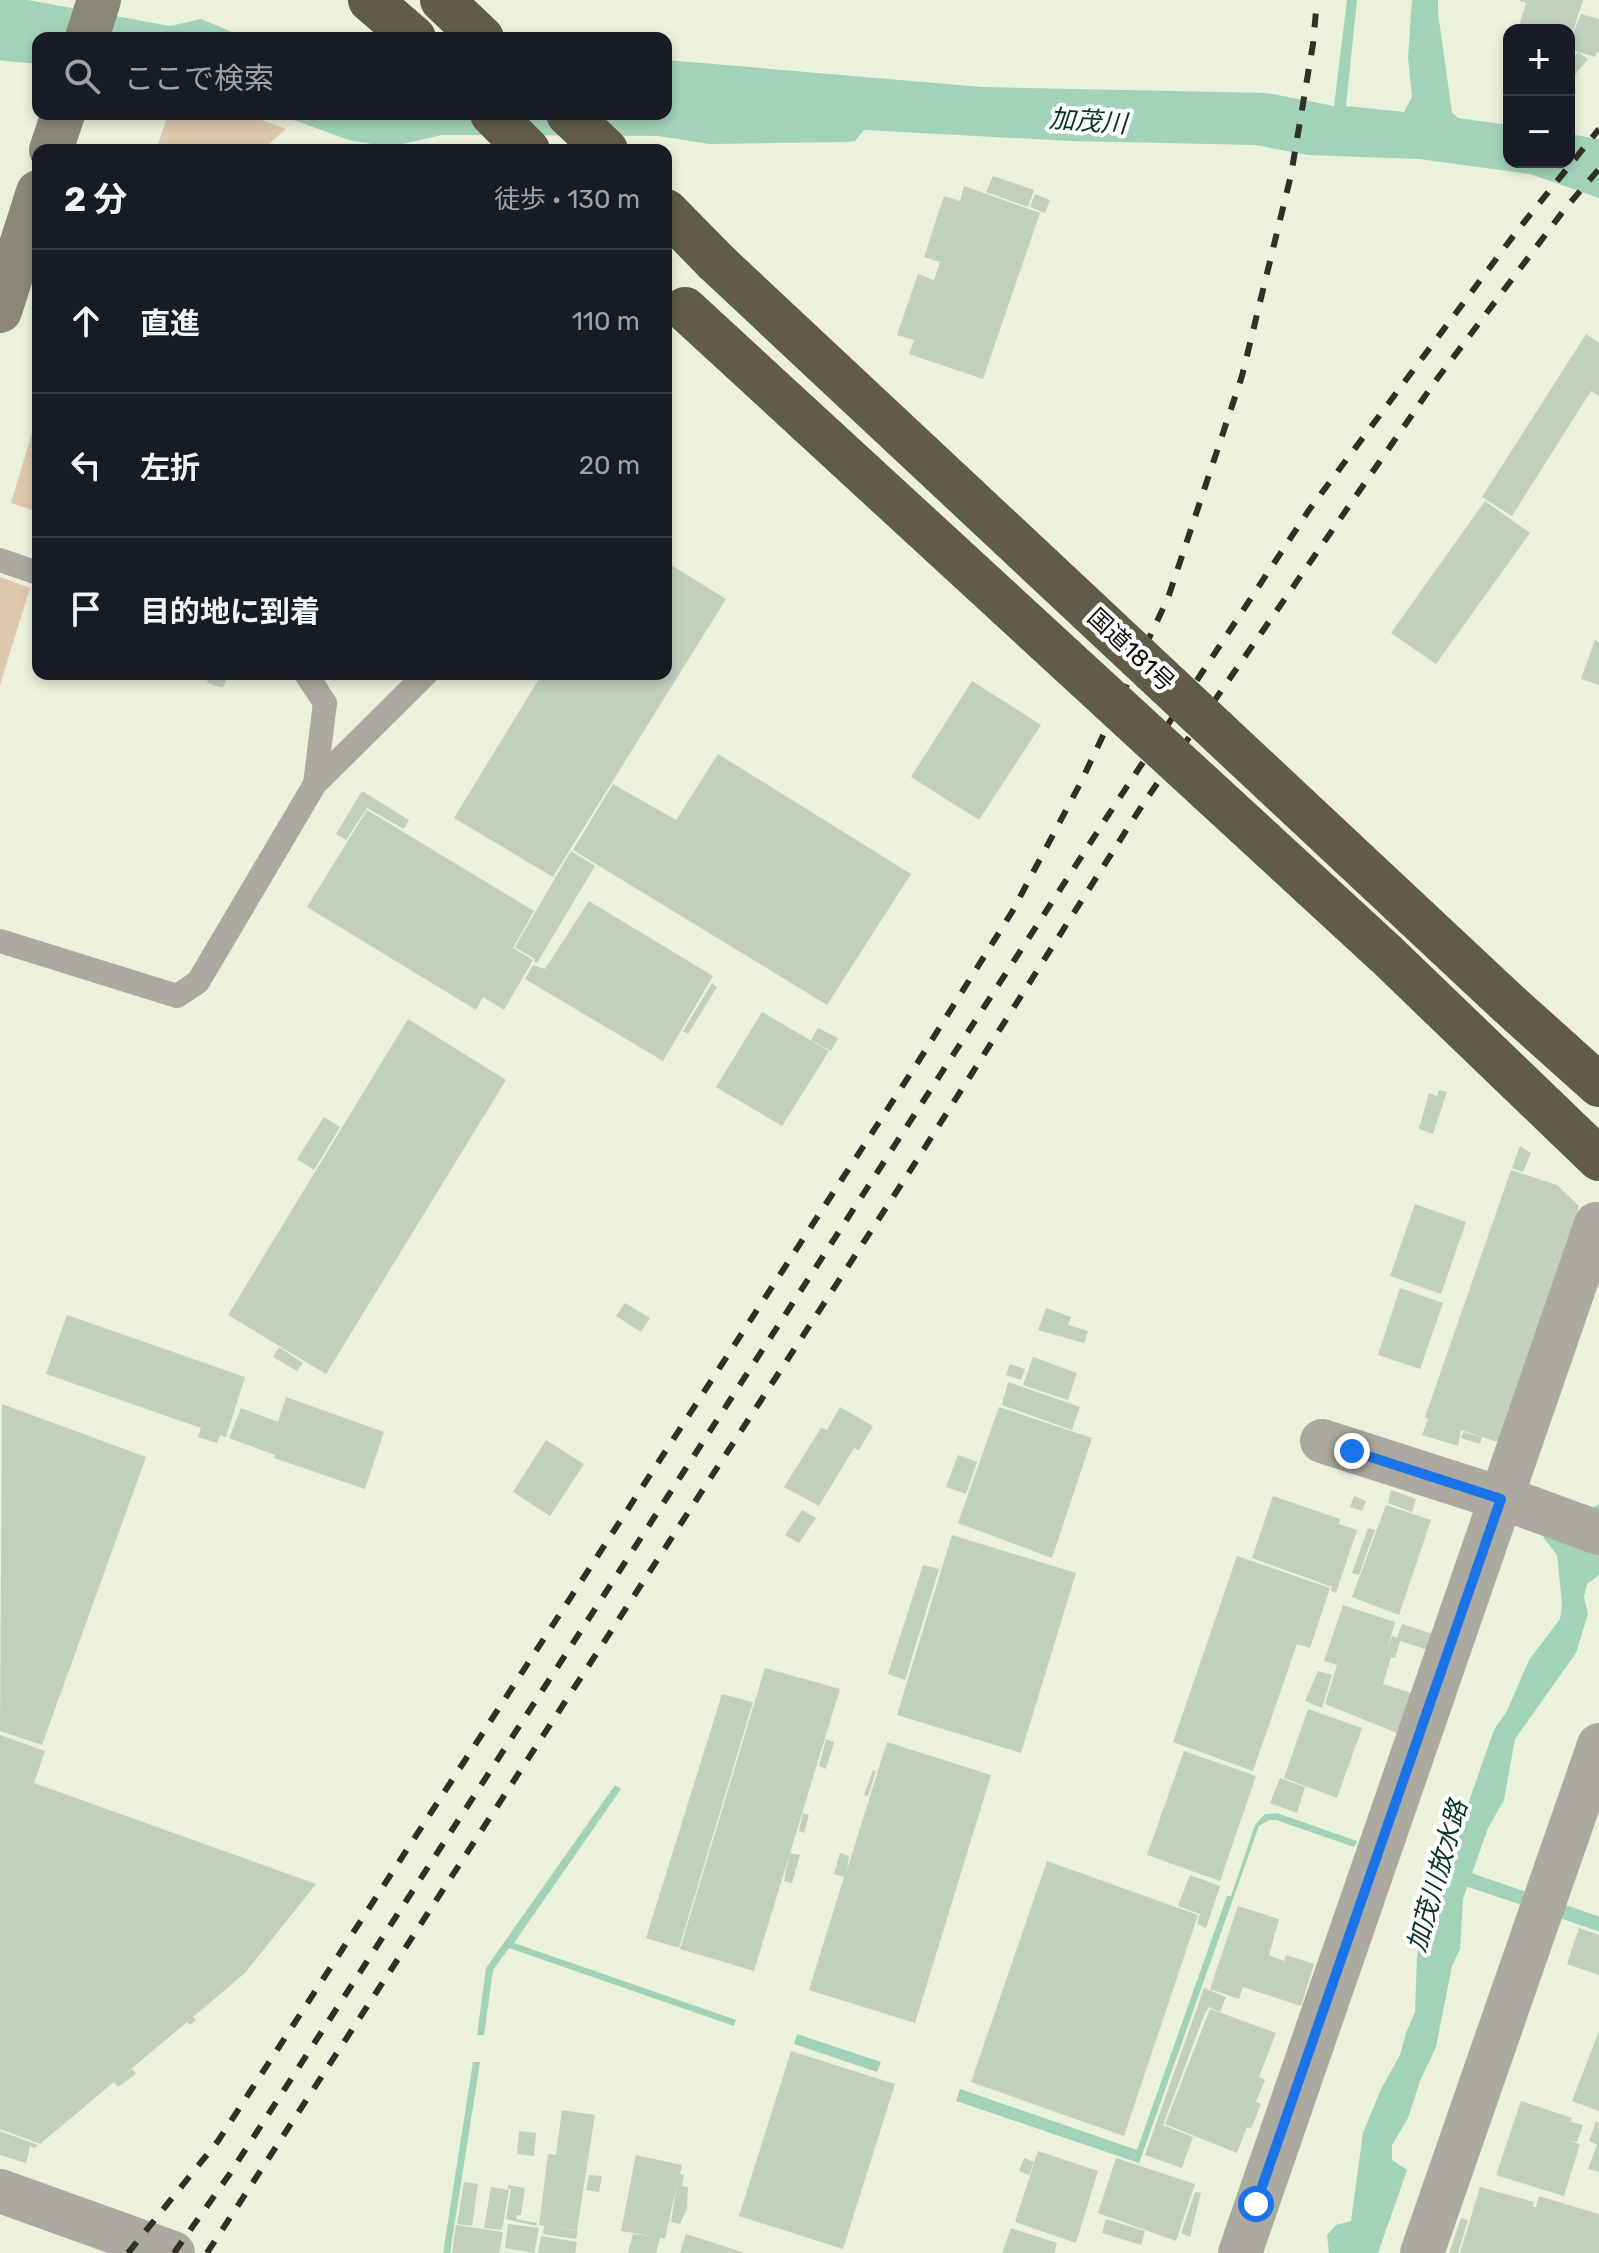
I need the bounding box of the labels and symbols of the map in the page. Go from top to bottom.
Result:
water label: 加茂川 [1048,103,1131,140]
street label: 国道181号 [1082,603,1180,697]
route end [1334,1433,1370,1469]
water label: 加茂川放水路 [1401,1795,1474,1955]
route start [1238,2186,1274,2222]

